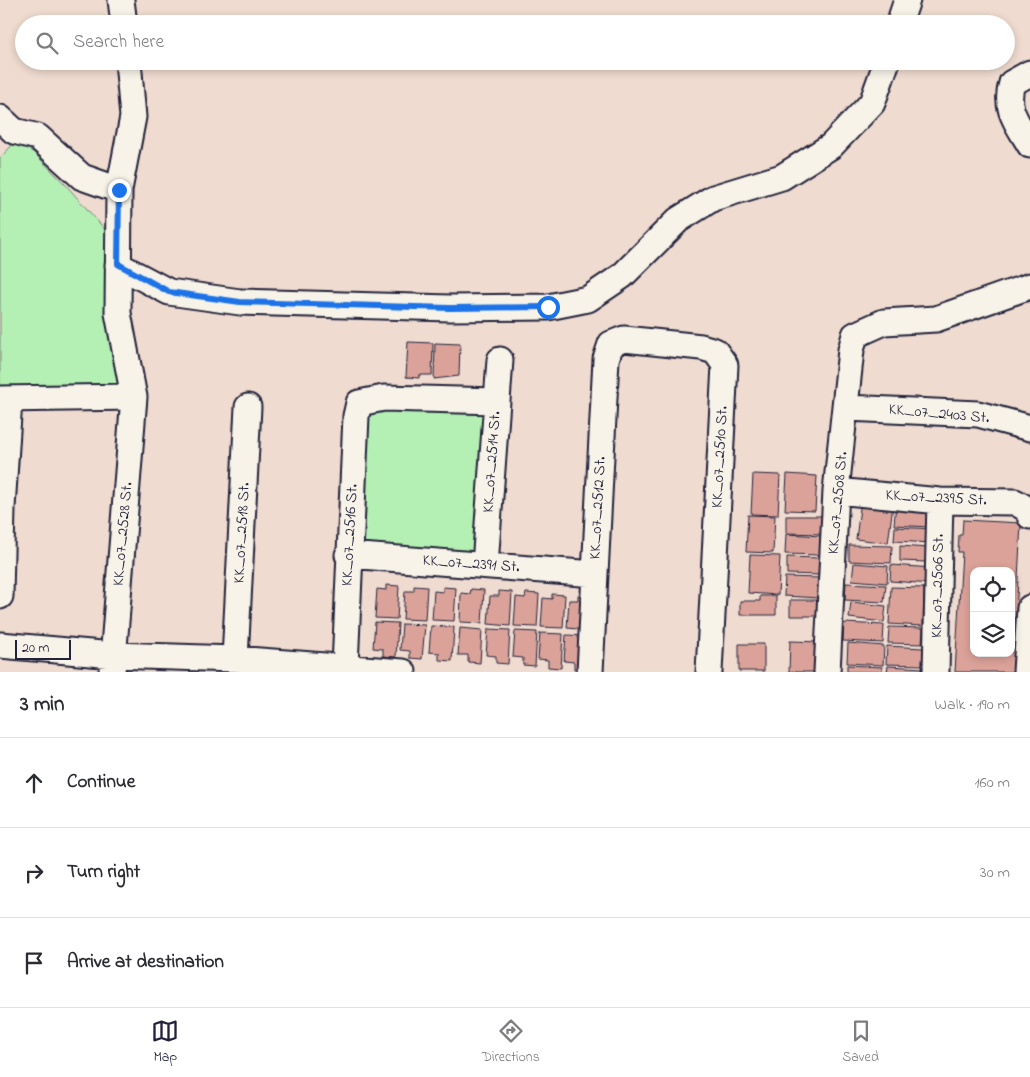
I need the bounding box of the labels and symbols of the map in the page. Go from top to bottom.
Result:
route end [108,179,131,202]
route start [537,296,560,319]
street label: KK_07_2403 St. [888,398,990,430]
street label: KK_07_2510 St. [705,405,735,509]
street label: KK_07_2514 St. [476,410,508,514]
street label: KK_07_2508 St. [822,451,854,555]
street label: KK_07_2512 St. [583,456,613,560]
street label: KK_07_2528 St. [107,481,139,587]
street label: KK_07_2518 St. [227,482,257,584]
street label: KK_07_2516 St. [335,483,365,587]
street label: KK_07_2395 St. [885,483,987,513]
street label: KK_07_2506 St. [925,534,951,638]
street label: KK_07_2391 St. [422,549,520,579]
scale bar [15,637,71,660]

